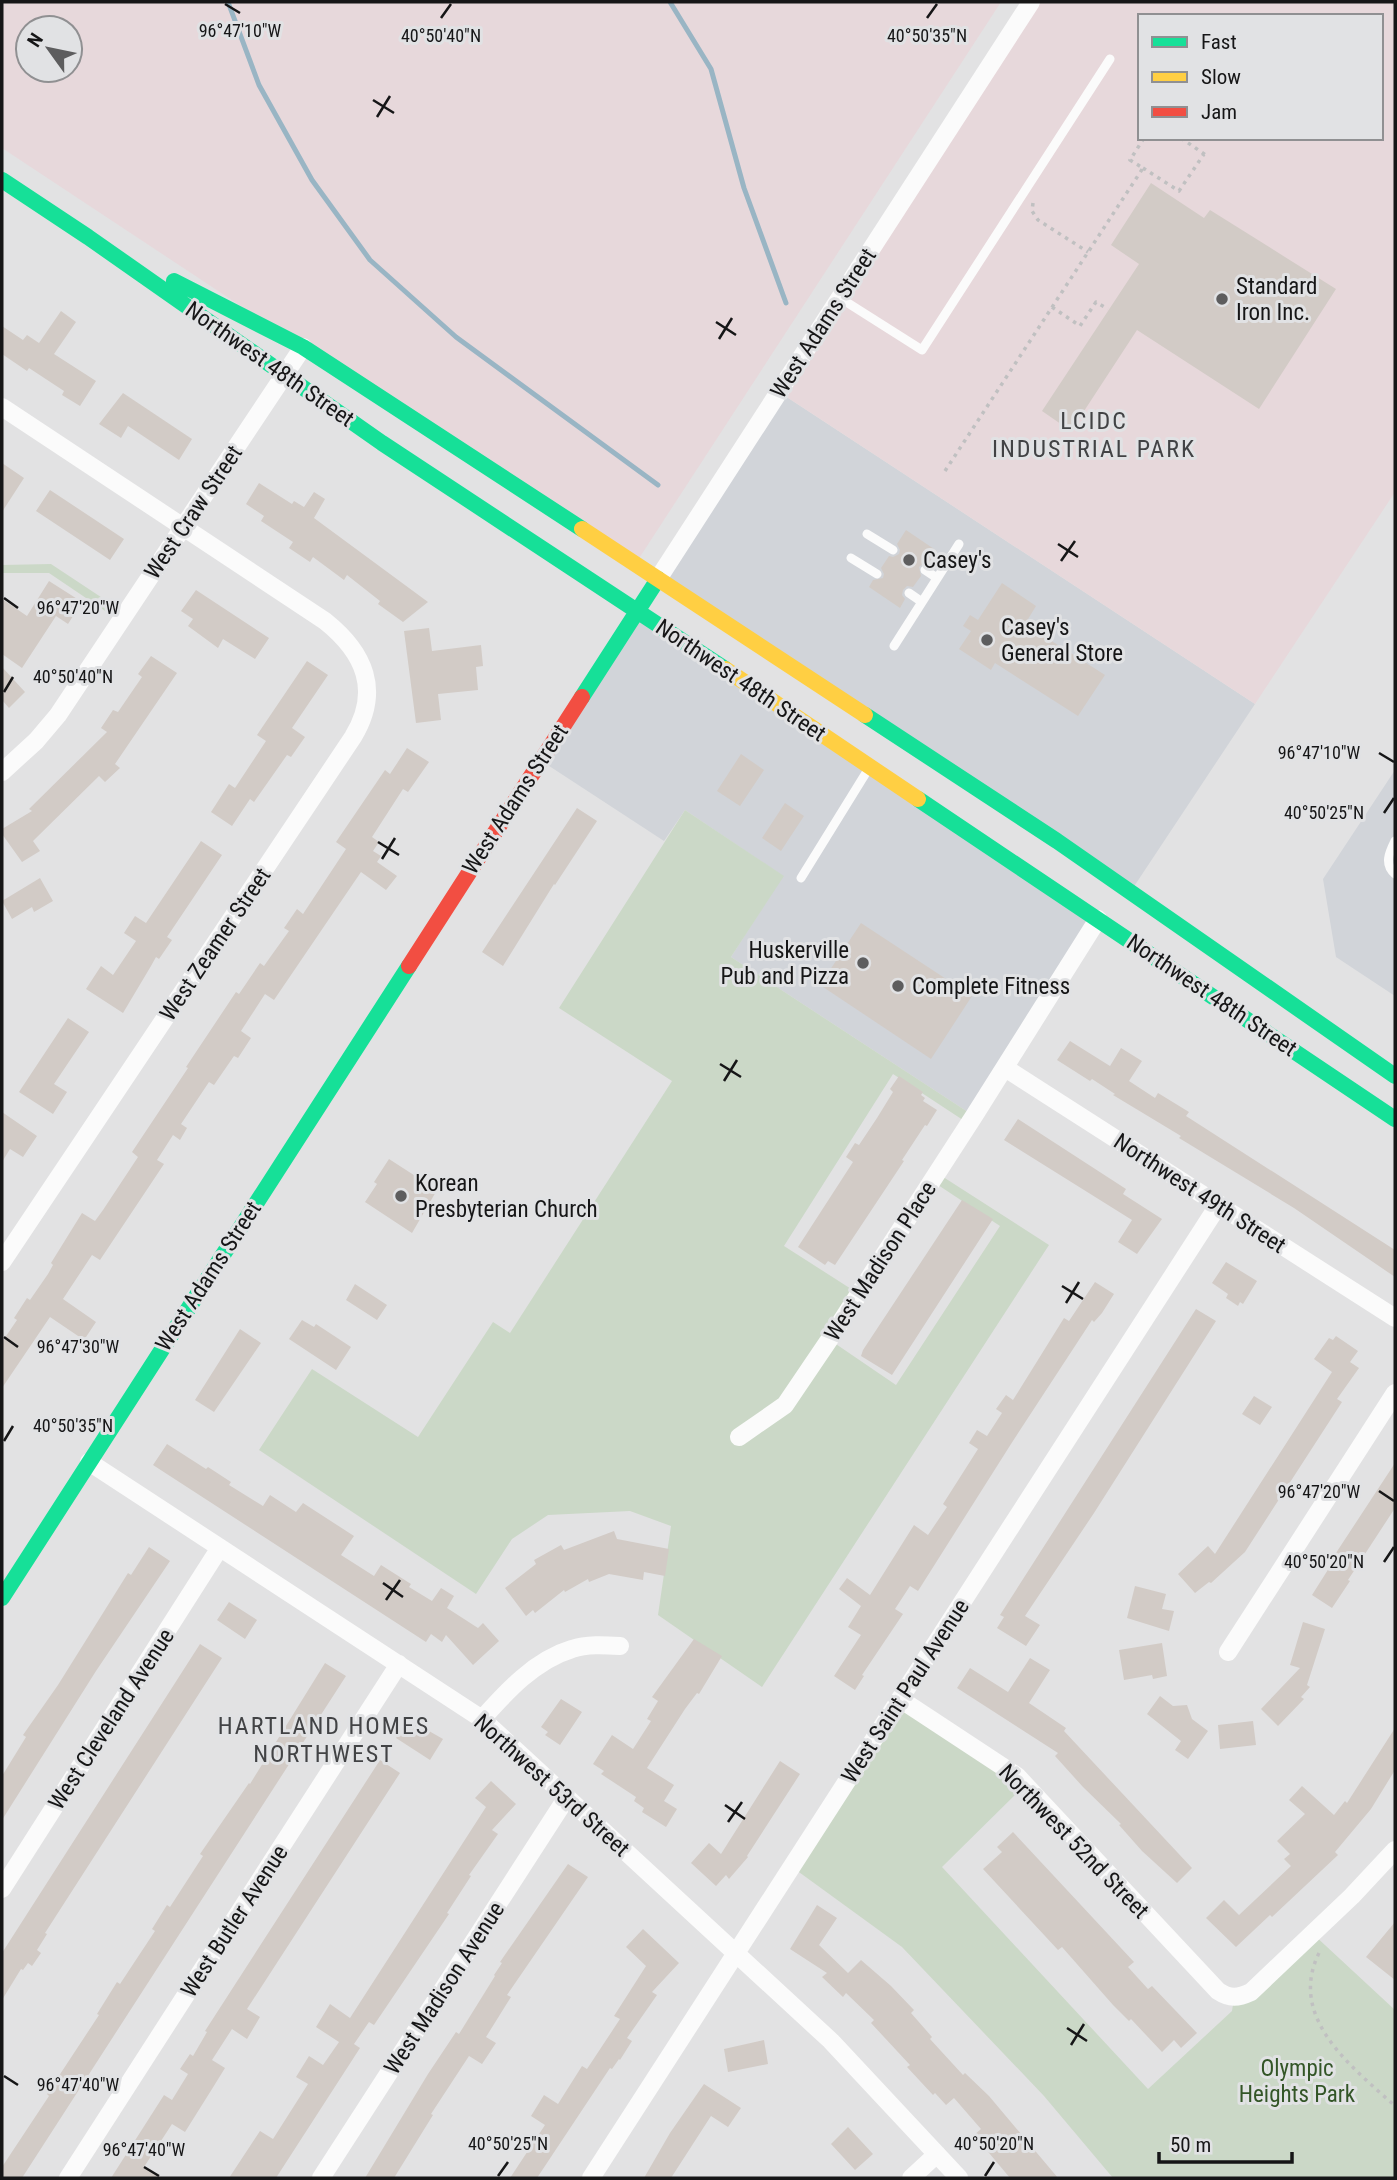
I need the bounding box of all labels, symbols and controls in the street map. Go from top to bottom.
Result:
north arrow [14,14,84,84]
legend [1138,14,1383,140]
text: 96°47'10"W [199,20,282,41]
text: 40°50'40"N [401,25,481,46]
text: 40°50'35"N [887,25,967,46]
text: N [22,29,48,51]
text: Fast [1201,30,1237,54]
text: Slow [1201,65,1241,89]
text: Jam [1201,100,1237,124]
street label: West Adams Street [765,243,882,403]
place label: Standard Iron Inc. [1236,273,1318,326]
marker: Standard Iron Inc. [1214,291,1230,307]
street label: Northwest 48th Street [180,296,359,433]
district label: LCIDC INDUSTRIAL PARK [992,407,1196,463]
street label: West Craw Street [139,440,248,584]
place label: Casey's [923,547,992,574]
marker: Casey's [901,552,917,568]
text: 96°47'20"W [37,597,120,618]
street label: Northwest 48th Street [651,613,831,747]
place label: Casey's General Store [1001,614,1123,667]
marker: Casey's General Store [979,632,995,648]
text: 40°50'40"N [33,666,113,687]
street label: West Adams Street [457,719,574,879]
text: 96°47'10"W [1278,742,1361,763]
text: 40°50'25"N [1284,802,1364,823]
street label: West Zeamer Street [154,863,276,1026]
street label: Northwest 48th Street [1122,928,1302,1062]
place label: Huskerville Pub and Pizza [720,937,849,990]
marker: Huskerville Pub and Pizza [855,955,871,971]
place label: Complete Fitness [912,973,1070,1000]
marker: Complete Fitness [890,978,906,994]
street label: Northwest 49th Street [1109,1128,1291,1259]
place label: Korean Presbyterian Church [415,1170,598,1223]
street label: West Madison Place [819,1177,942,1346]
marker: Korean Presbyterian Church [393,1188,409,1204]
street label: West Adams Street [150,1196,267,1356]
text: 96°47'30"W [37,1336,120,1357]
text: 40°50'35"N [33,1415,113,1436]
text: 96°47'20"W [1278,1481,1361,1502]
text: 40°50'20"N [1284,1551,1364,1572]
street label: West Saint Paul Avenue [836,1594,975,1788]
street label: West Cleveland Avenue [43,1624,180,1815]
street label: Northwest 53rd Street [468,1709,635,1862]
district label: HARTLAND HOMES NORTHWEST [218,1712,430,1768]
street label: Northwest 52nd Street [993,1759,1154,1924]
street label: West Butler Avenue [175,1840,294,2002]
street label: West Madison Avenue [379,1897,510,2080]
park label: Olympic Heights Park [1239,2055,1356,2108]
text: 96°47'40"W [37,2074,120,2095]
scale bar [1159,2120,1292,2164]
text: 40°50'25"N [468,2133,548,2154]
text: 40°50'20"N [954,2133,1034,2154]
text: 50 m [1170,2133,1211,2157]
text: 96°47'40"W [103,2139,186,2160]

